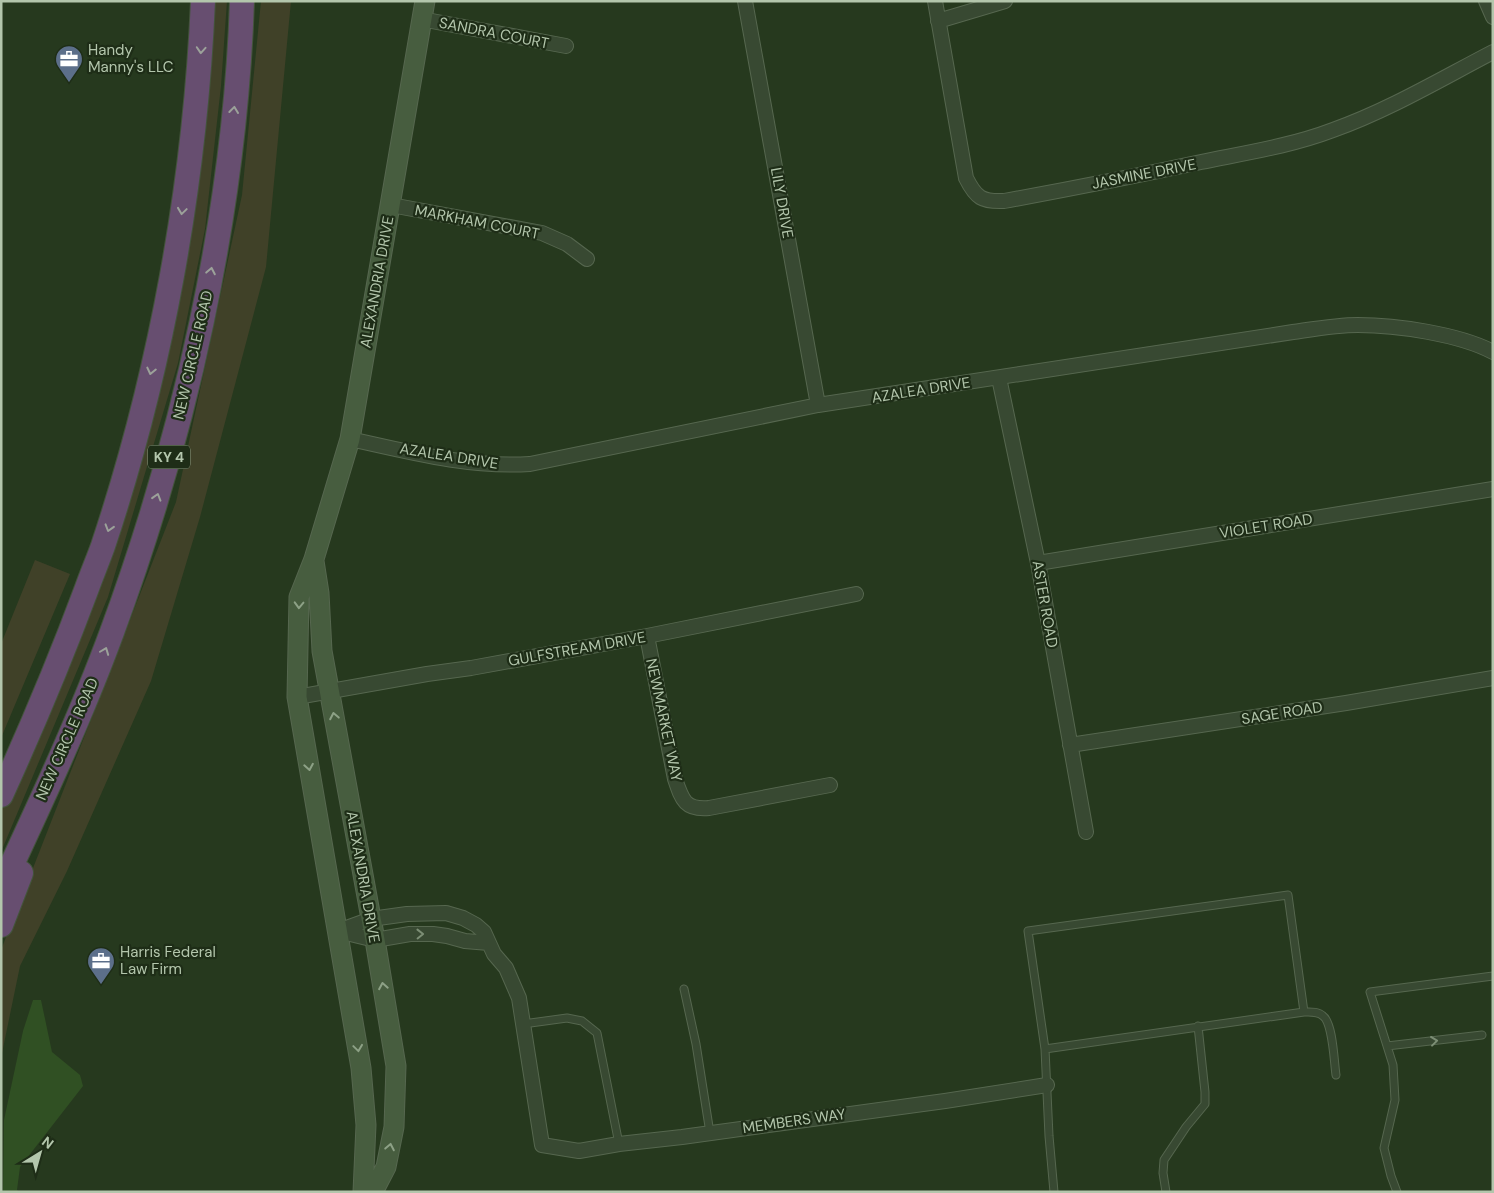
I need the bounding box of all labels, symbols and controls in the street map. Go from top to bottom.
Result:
street label: SANDRA COURT [437,13,551,53]
place label: Handy Manny's LLC [88,40,174,77]
office icon: Handy Manny's LLC [54,44,84,83]
one-way arrow [195,46,206,54]
one-way arrow [228,106,239,114]
street label: JASMINE DRIVE [1090,154,1198,194]
street label: LILY DRIVE [766,166,798,240]
street label: MARKHAM COURT [413,200,541,244]
one-way arrow [177,208,188,216]
street label: ALEXANDRIA DRIVE [356,214,398,350]
one-way arrow [205,267,216,276]
street label: NEW CIRCLE ROAD [168,289,218,421]
one-way arrow [146,366,157,375]
street label: AZALEA DRIVE [870,372,972,408]
street label: AZALEA DRIVE [398,438,500,474]
road number: KY 4 [148,446,190,468]
one-way arrow [151,493,161,502]
street label: VIOLET ROAD [1218,509,1314,543]
one-way arrow [104,523,114,531]
street label: ASTER ROAD [1027,559,1063,649]
one-way arrow [294,602,304,609]
street label: GULFSTREAM DRIVE [507,627,647,671]
one-way arrow [98,647,109,656]
street label: NEWMARKET WAY [641,657,687,784]
street label: NEW CIRCLE ROAD [31,675,103,803]
street label: SAGE ROAD [1240,697,1324,729]
one-way arrow [329,712,340,720]
one-way arrow [303,762,313,771]
street label: ALEXANDRIA DRIVE [342,809,384,945]
one-way arrow [417,929,425,939]
place label: Harris Federal Law Firm [120,942,216,979]
office icon: Harris Federal Law Firm [86,946,116,985]
one-way arrow [378,981,388,990]
one-way arrow [1431,1036,1439,1047]
one-way arrow [352,1044,363,1052]
street label: MEMBERS WAY [741,1104,847,1138]
north arrow [15,1128,65,1178]
text: N [38,1132,57,1153]
one-way arrow [384,1142,395,1151]

